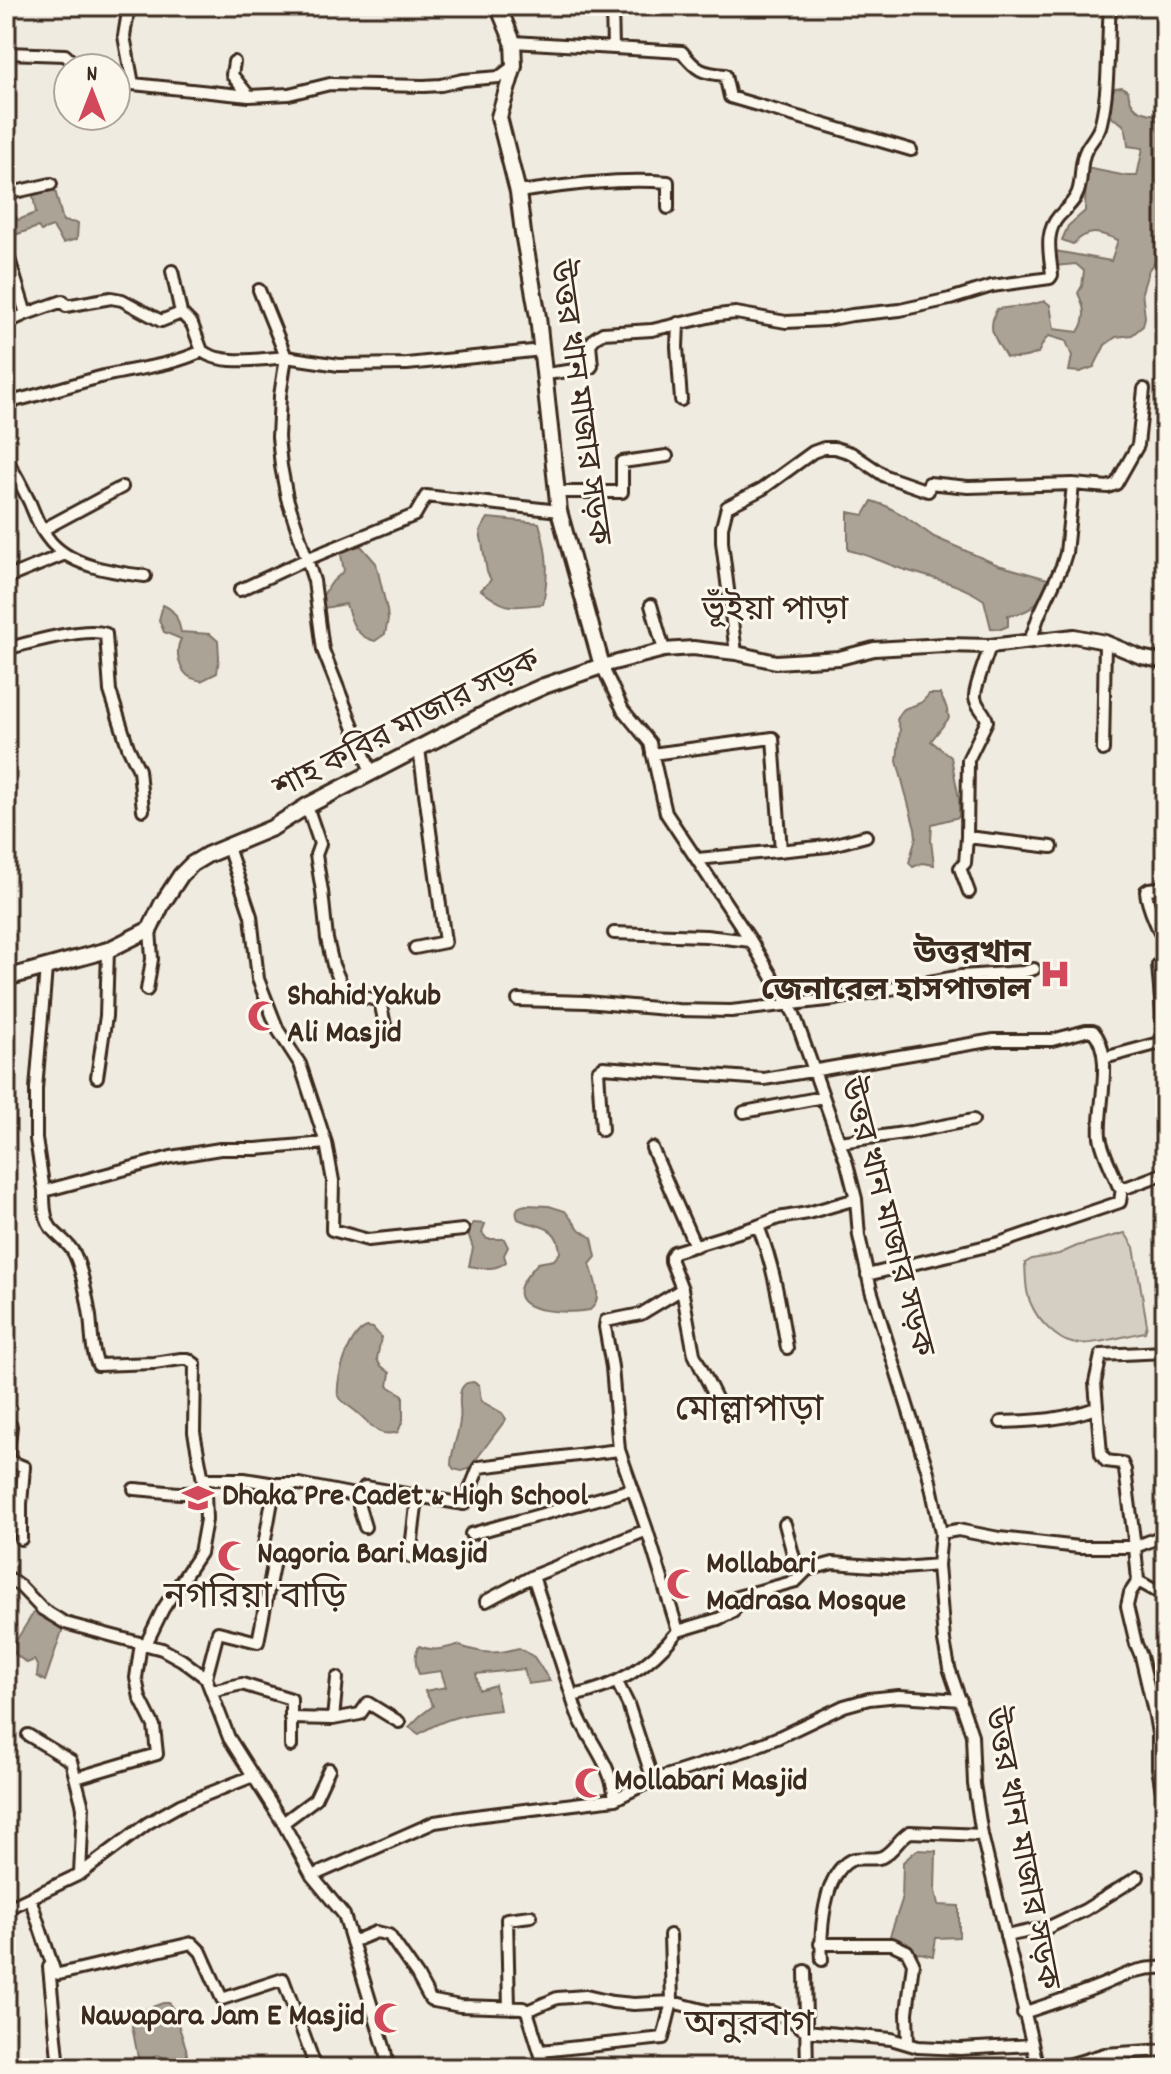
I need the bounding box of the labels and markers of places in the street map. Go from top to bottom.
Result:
place label: উত্তরখান জেনারেল হাসপাতাল [761,933,1032,1016]
hospital icon: উত্তরখান জেনারেল হাসপাতাল [1038,957,1072,991]
place label: Shahid Yakub Ali Masjid [287,975,441,1058]
mosque icon: Shahid Yakub Ali Masjid [246,999,280,1033]
place label: Dhaka Pre Cadet & High School [222,1475,588,1521]
school or university icon: Dhaka Pre Cadet & High School [181,1481,215,1515]
place label: Nagoria Bari Masjid [257,1533,488,1579]
mosque icon: Nagoria Bari Masjid [216,1539,250,1573]
place label: Mollabari Madrasa Mosque [706,1543,906,1626]
mosque icon: Mollabari Madrasa Mosque [665,1567,699,1601]
place label: Mollabari Masjid [614,1760,808,1806]
mosque icon: Mollabari Masjid [573,1766,607,1800]
place label: Nawapara Jam E Masjid [80,1995,365,2041]
mosque icon: Nawapara Jam E Masjid [372,2001,406,2035]

